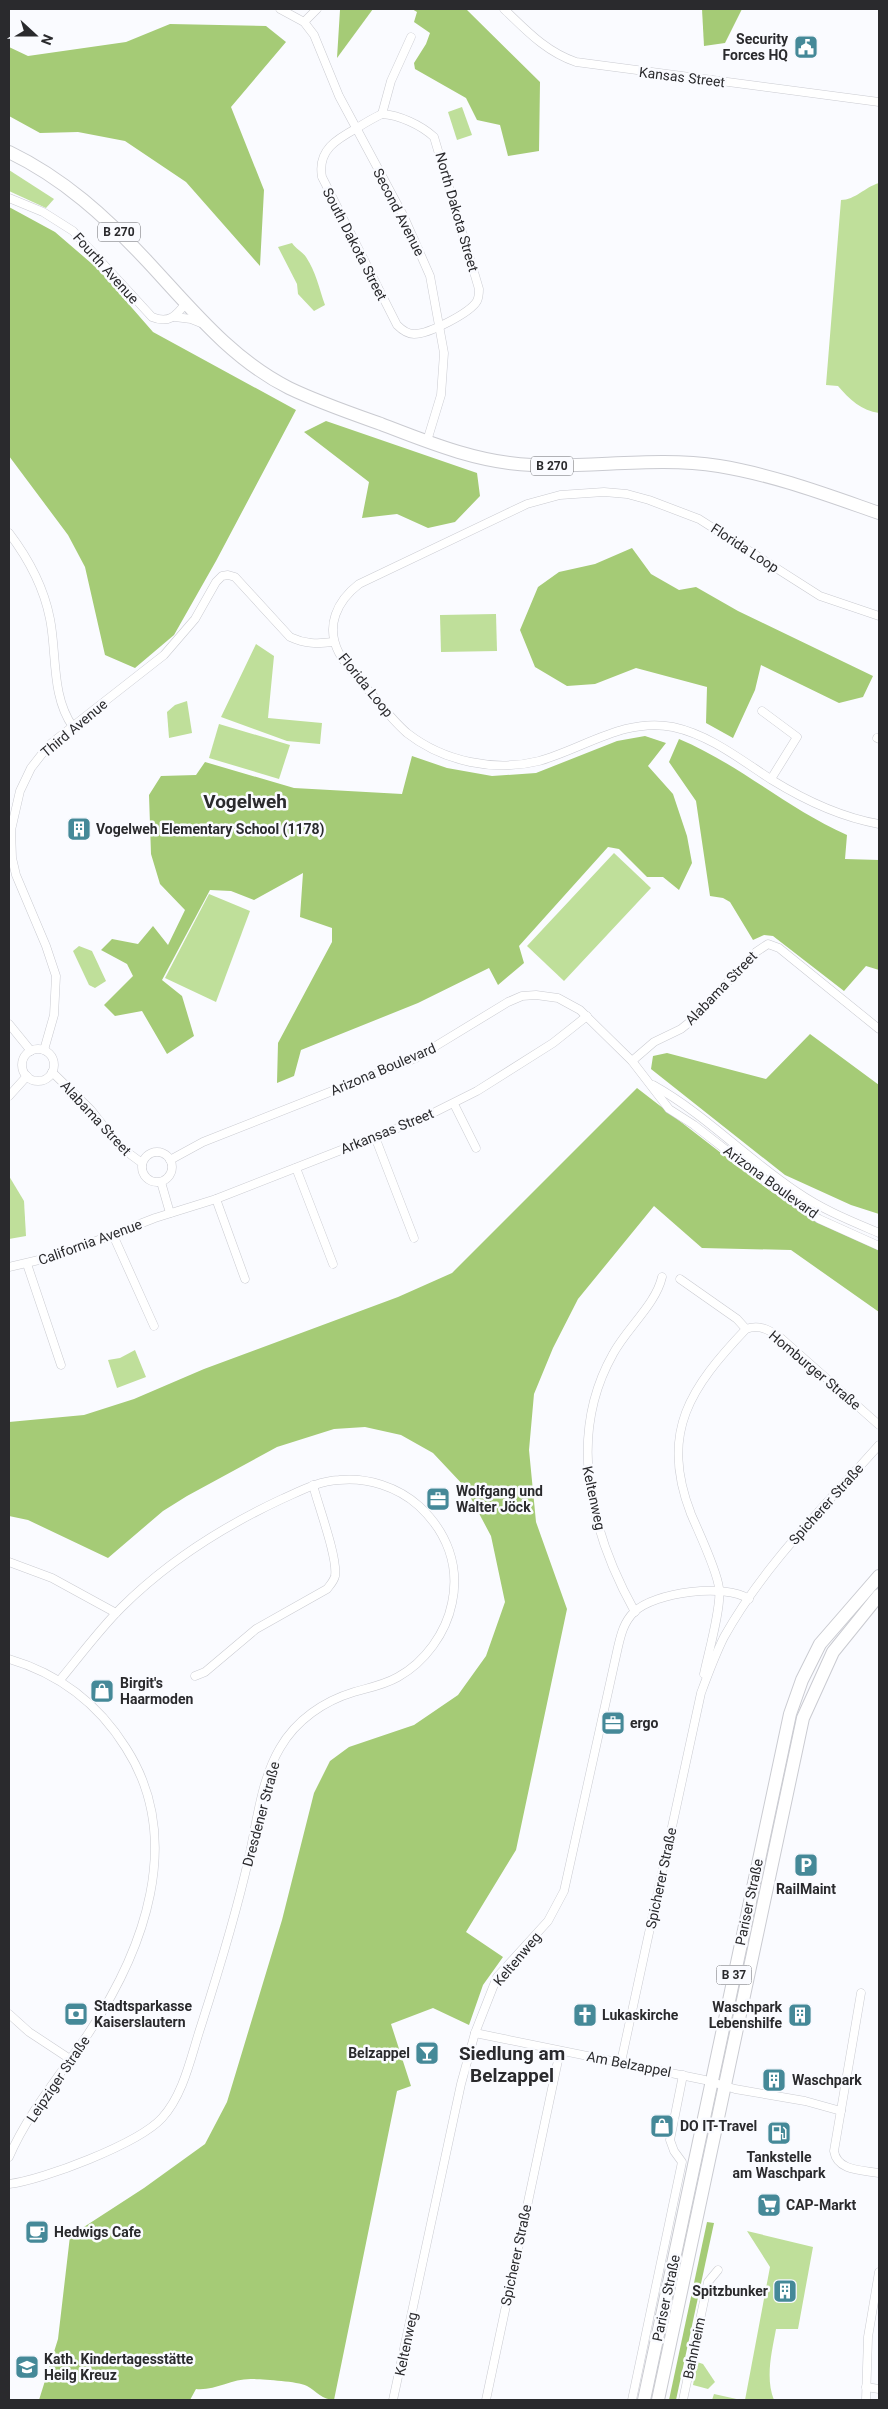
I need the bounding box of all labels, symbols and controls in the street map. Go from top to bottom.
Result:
north arrow [10,10,60,60]
place label: Security Forces HQ [722,31,789,63]
text: N [38,32,56,47]
public building icon: Security Forces HQ [793,34,819,60]
street label: Kansas Street [638,64,726,90]
street label: North Dakota Street [432,151,482,274]
street label: Second Avenue [370,166,428,258]
street label: South Dakota Street [320,185,391,303]
road number: B 270 [98,222,140,242]
street label: Fourth Avenue [70,229,142,307]
road number: B 270 [531,456,573,476]
street label: Florida Loop [708,520,782,576]
street label: Florida Loop [335,650,397,720]
street label: Third Avenue [38,696,110,760]
district label: Vogelweh [203,790,287,813]
building icon: Vogelweh Elementary School (1178) [66,816,92,842]
place label: Vogelweh Elementary School (1178) [96,821,325,838]
street label: Alabama Street [682,948,760,1028]
street label: Arizona Boulevard [328,1040,438,1098]
street label: Alabama Street [57,1077,135,1159]
street label: Arkansas Street [338,1105,436,1157]
street label: Arizona Boulevard [721,1142,821,1222]
street label: California Avenue [36,1216,144,1268]
street label: Homburger Straße [766,1327,864,1413]
street label: Spicherer Straße [786,1460,866,1548]
street label: Keltenweg [579,1465,609,1531]
place label: Wolfgang und Walter Jöck [456,1483,543,1515]
office icon: Wolfgang und Walter Jöck [425,1486,451,1512]
place label: Birgit's Haarmoden [120,1675,193,1707]
shop icon: Birgit's Haarmoden [89,1678,115,1704]
office icon: ergo [600,1710,626,1736]
place label: ergo [630,1715,659,1731]
street label: Dresdener Straße [239,1760,283,1868]
street label: Spicherer Straße [642,1826,680,1930]
parking icon: RailMaint [793,1852,819,1878]
street label: Pariser Straße [732,1857,766,1947]
place label: RailMaint [776,1881,836,1897]
street label: Keltenweg [490,1929,544,1989]
road number: B 37 [716,1966,752,1984]
place label: Stadtsparkasse Kaiserslautern [94,1998,193,2030]
place label: Waschpark Lebenshilfe [709,1999,783,2031]
bank icon: Stadtsparkasse Kaiserslautern [63,2001,89,2027]
church icon: Lukaskirche [572,2002,598,2028]
building icon: Waschpark Lebenshilfe [787,2002,813,2028]
place label: Lukaskirche [602,2007,679,2023]
street label: Leipziger Straße [23,2033,93,2125]
bar icon: Belzappel [414,2040,440,2066]
district label: Siedlung am Belzappel [459,2042,565,2087]
place label: Belzappel [348,2045,410,2061]
street label: Am Belzappel [585,2048,673,2080]
building icon: Waschpark [761,2067,787,2093]
place label: Waschpark [792,2072,862,2088]
shop icon: DO IT-Travel [649,2113,675,2139]
place label: DO IT-Travel [680,2118,757,2134]
fuel station icon: Tankstelle am Waschpark [766,2120,792,2146]
place label: Tankstelle am Waschpark [733,2149,826,2181]
supermarket icon: CAP-Markt [756,2192,782,2218]
place label: CAP-Markt [786,2197,856,2213]
street label: Spicherer Straße [497,2203,535,2307]
cafe icon: Hedwigs Cafe [24,2219,50,2245]
place label: Hedwigs Cafe [54,2224,141,2240]
street label: Pariser Straße [649,2253,683,2343]
building icon: Spitzbunker [772,2278,798,2304]
place label: Spitzbunker [692,2283,768,2299]
street label: Keltenweg [391,2311,421,2377]
street label: Bahnheim [680,2316,708,2380]
place label: Kath. Kindertagesstätte Heilg Kreuz [44,2351,194,2383]
school or university icon: Kath. Kindertagesstätte Heilg Kreuz [14,2354,40,2380]

